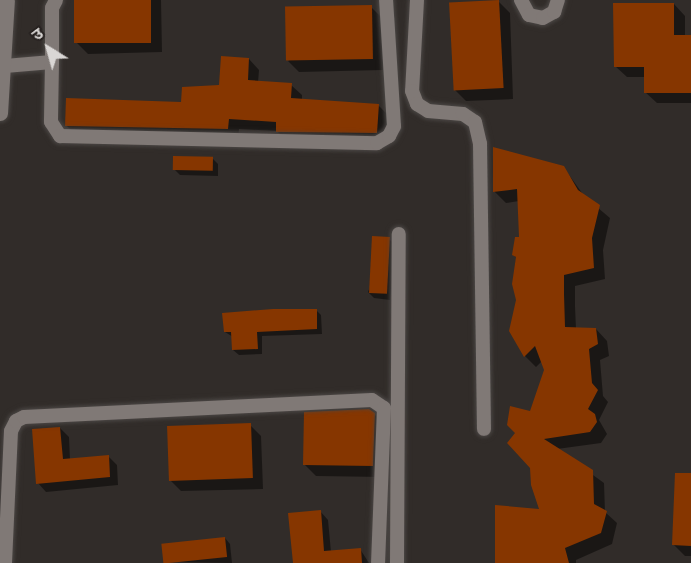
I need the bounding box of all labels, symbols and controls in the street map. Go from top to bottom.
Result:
north arrow [18,18,78,78]
text: उ [27,22,48,45]

